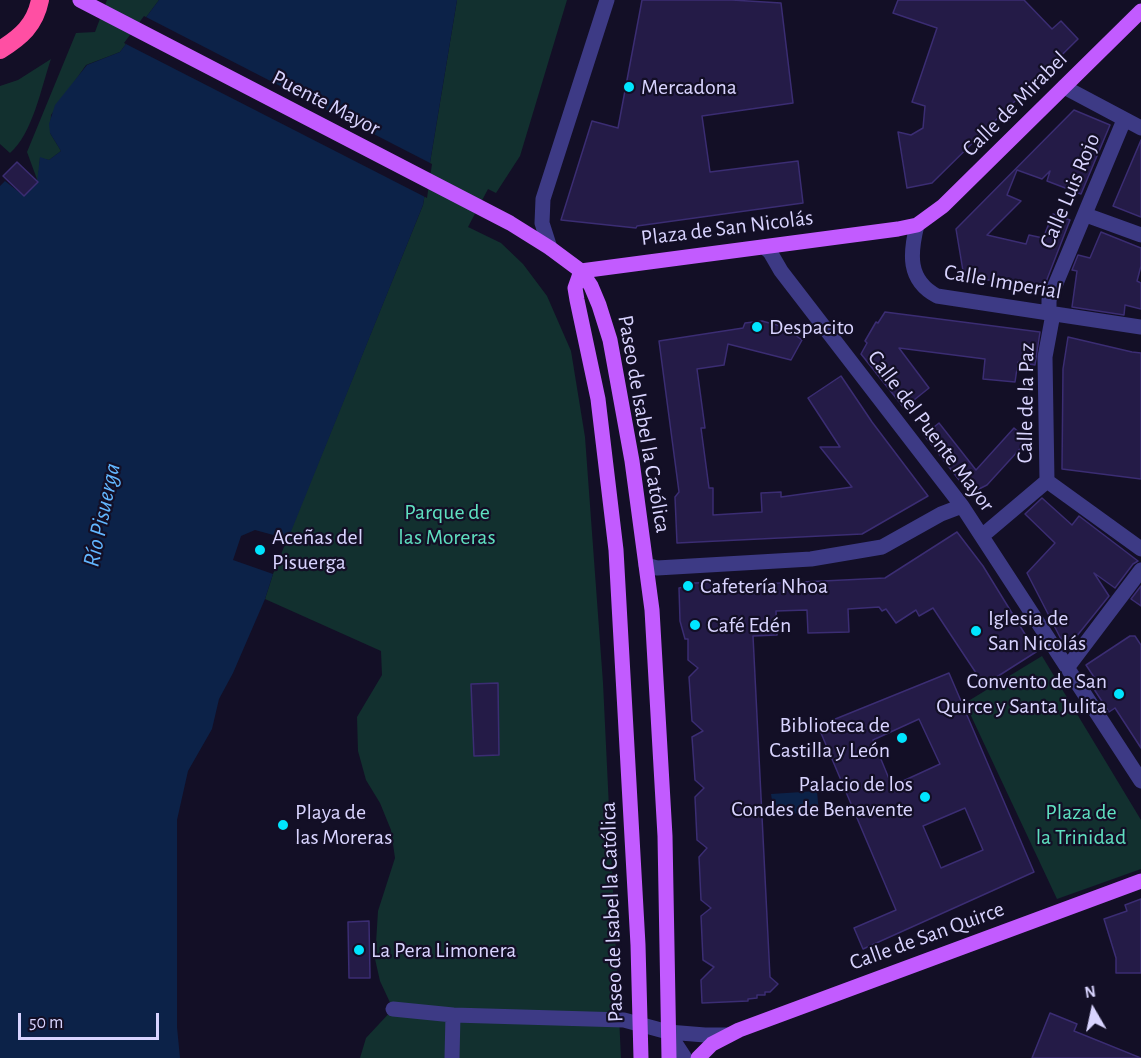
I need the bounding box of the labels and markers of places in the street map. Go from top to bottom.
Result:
place label: Mercadona [641,74,737,100]
marker: Mercadona [622,80,636,94]
place label: Despacito [769,314,854,340]
marker: Despacito [750,320,764,334]
place label: Aceñas del Pisuerga [272,524,363,576]
marker: Aceñas del Pisuerga [253,543,267,557]
place label: Cafetería Nhoa [700,573,828,599]
marker: Cafetería Nhoa [681,579,695,593]
place label: Iglesia de San Nicolás [988,605,1086,656]
place label: Café Edén [707,612,791,638]
marker: Café Edén [688,618,702,632]
marker: Iglesia de San Nicolás [969,624,983,638]
place label: Convento de San Quirce y Santa Julita [936,668,1107,720]
marker: Convento de San Quirce y Santa Julita [1112,687,1126,701]
place label: Biblioteca de Castilla y León [769,712,890,764]
marker: Biblioteca de Castilla y León [895,731,909,745]
place label: Palacio de los Condes de Benavente [731,771,913,822]
marker: Palacio de los Condes de Benavente [918,790,932,804]
place label: Playa de las Moreras [295,799,392,850]
marker: Playa de las Moreras [276,818,290,832]
place label: La Pera Limonera [371,937,516,963]
marker: La Pera Limonera [352,943,366,957]

